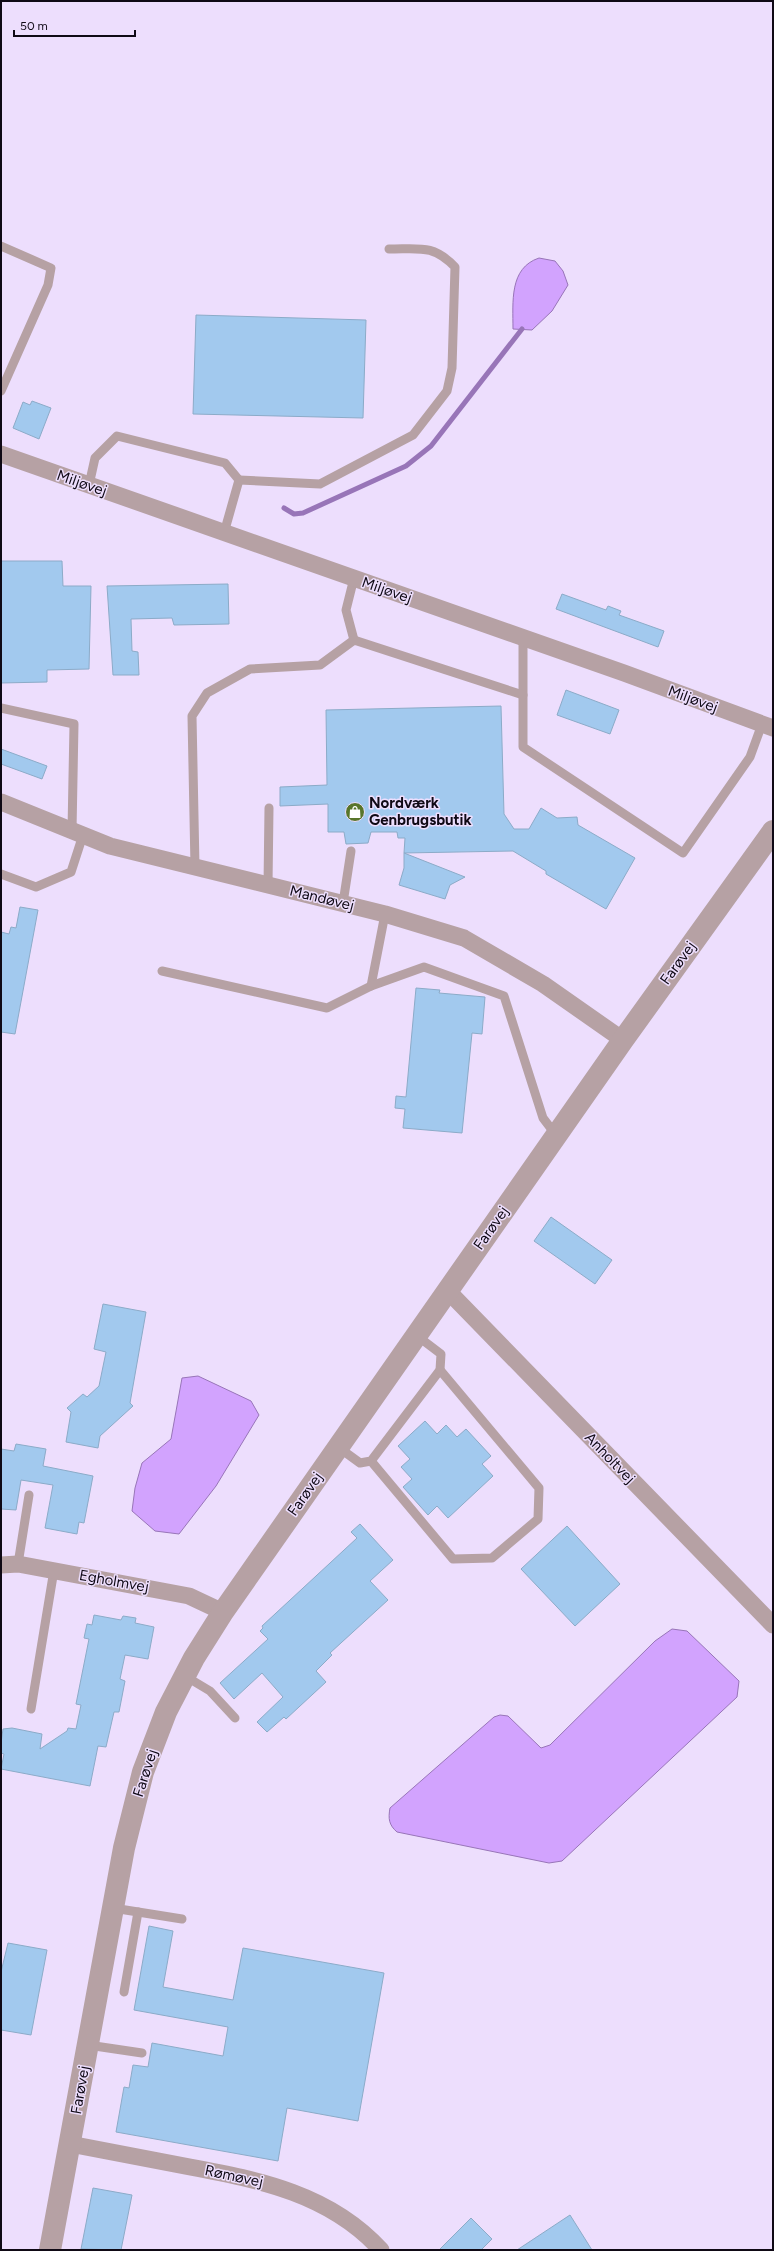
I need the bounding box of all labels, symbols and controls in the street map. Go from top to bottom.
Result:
scale bar [14,12,135,38]
text: 50 m [20,19,48,33]
street label: Miljøvej [55,466,109,500]
street label: Miljøvej [360,573,414,607]
street label: Miljøvej [666,682,720,716]
place label: Nordværk Genbrugsbutik [369,794,472,829]
shop icon: Nordværk Genbrugsbutik [344,801,366,823]
street label: Mandøvej [288,881,356,915]
street label: Farøvej [656,938,700,988]
street label: Farøvej [470,1203,512,1253]
street label: Anholtvej [581,1429,639,1487]
street label: Farøvej [284,1469,326,1519]
street label: Egholmvej [78,1566,150,1596]
street label: Farøvej [129,1747,161,1799]
street label: Farøvej [67,2064,93,2116]
street label: Rømøvej [203,2161,265,2191]

